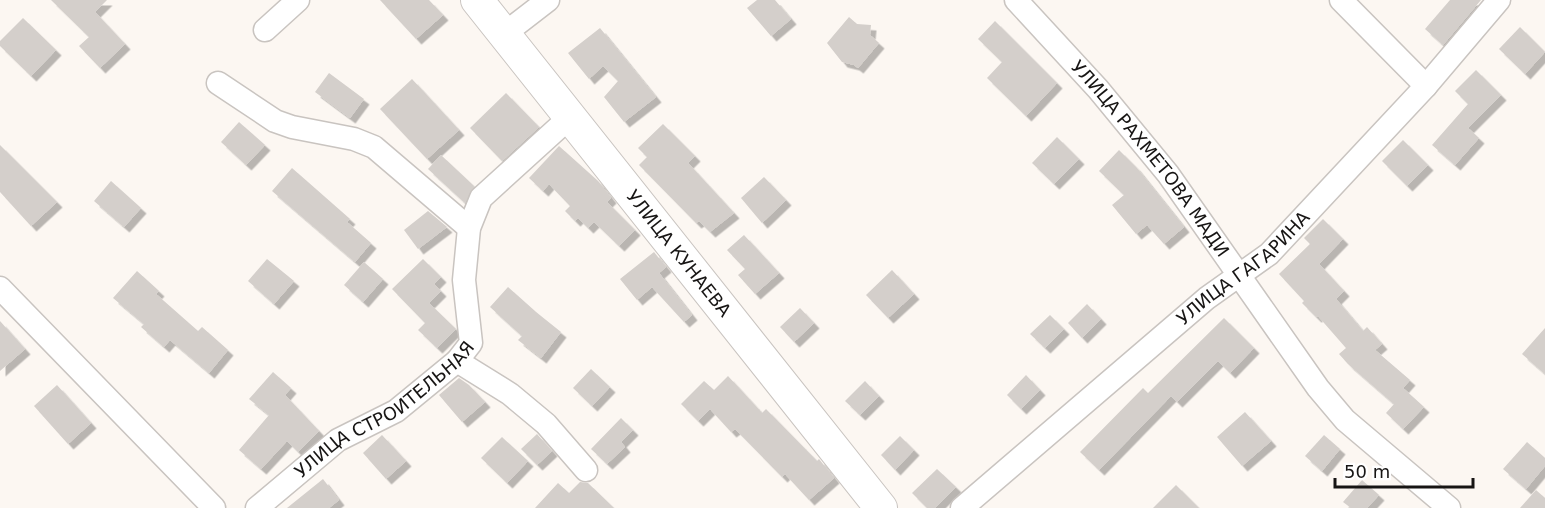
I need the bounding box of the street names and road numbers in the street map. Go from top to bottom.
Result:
street label: УЛИЦА РАХМЕТОВА МАДИ [1067,56,1234,260]
street label: УЛИЦА КУНАЕВА [622,186,736,321]
street label: УЛИЦА ГАГАРИНА [1172,206,1314,329]
street label: УЛИЦА СТРОИТЕЛЬНАЯ [290,337,478,482]

